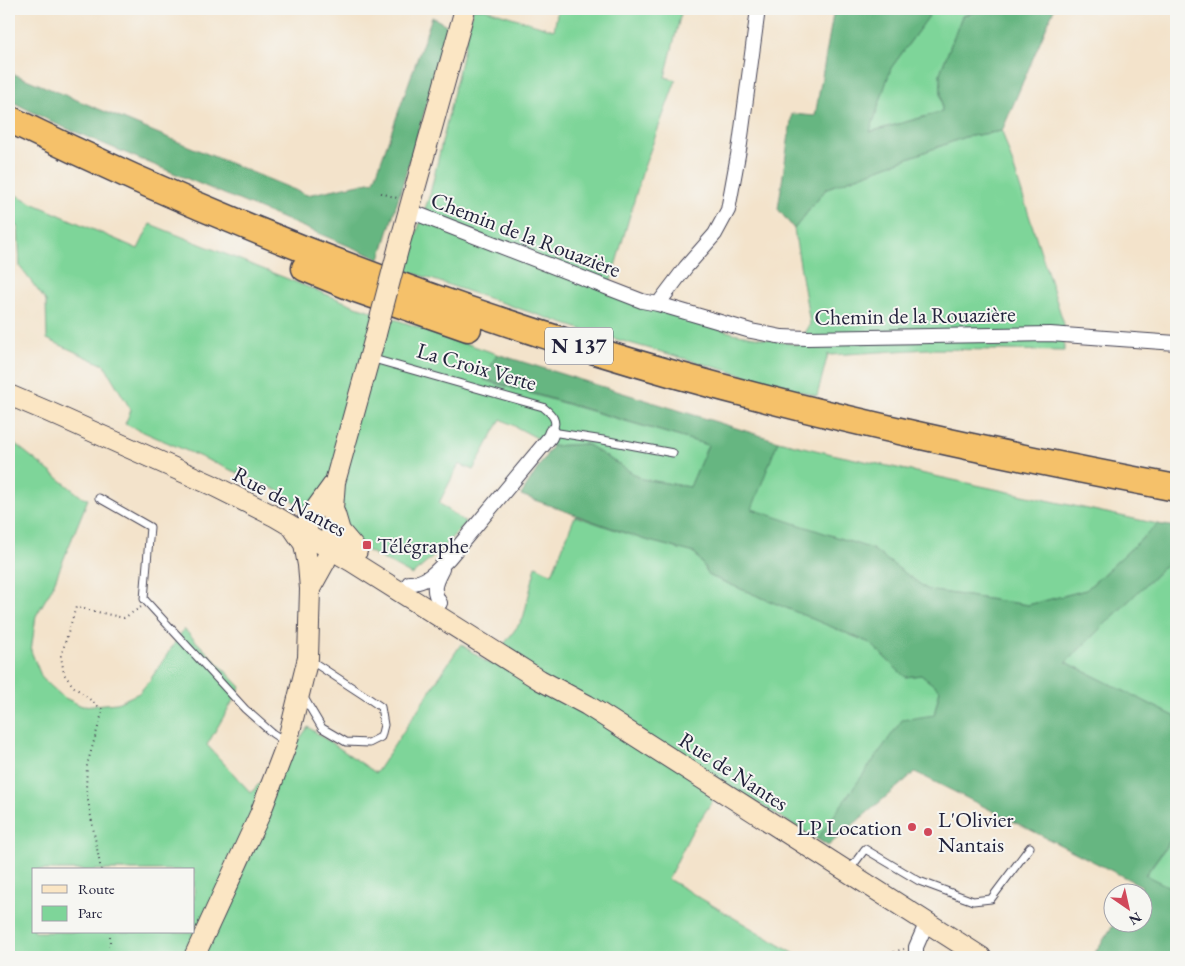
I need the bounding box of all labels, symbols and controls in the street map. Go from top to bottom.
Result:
street label: Chemin de la Rouazière [427,185,625,284]
street label: Chemin de la Rouazière [814,299,1016,332]
road number: N 137 [545,328,613,364]
street label: La Croix Verte [414,336,540,398]
street label: Rue de Nantes [228,459,352,544]
place label: Télégraphe [377,531,469,560]
marker: Télégraphe [361,539,373,551]
street label: Rue de Nantes [673,725,794,818]
place label: L'Olivier Nantais [938,805,1014,859]
place label: LP Location [797,813,902,842]
marker: LP Location [906,821,918,833]
marker: L'Olivier Nantais [922,826,934,838]
legend [32,868,195,934]
text: Route [78,879,115,898]
north arrow [1102,884,1152,934]
text: Parc [78,903,103,922]
text: N [1125,908,1145,930]

